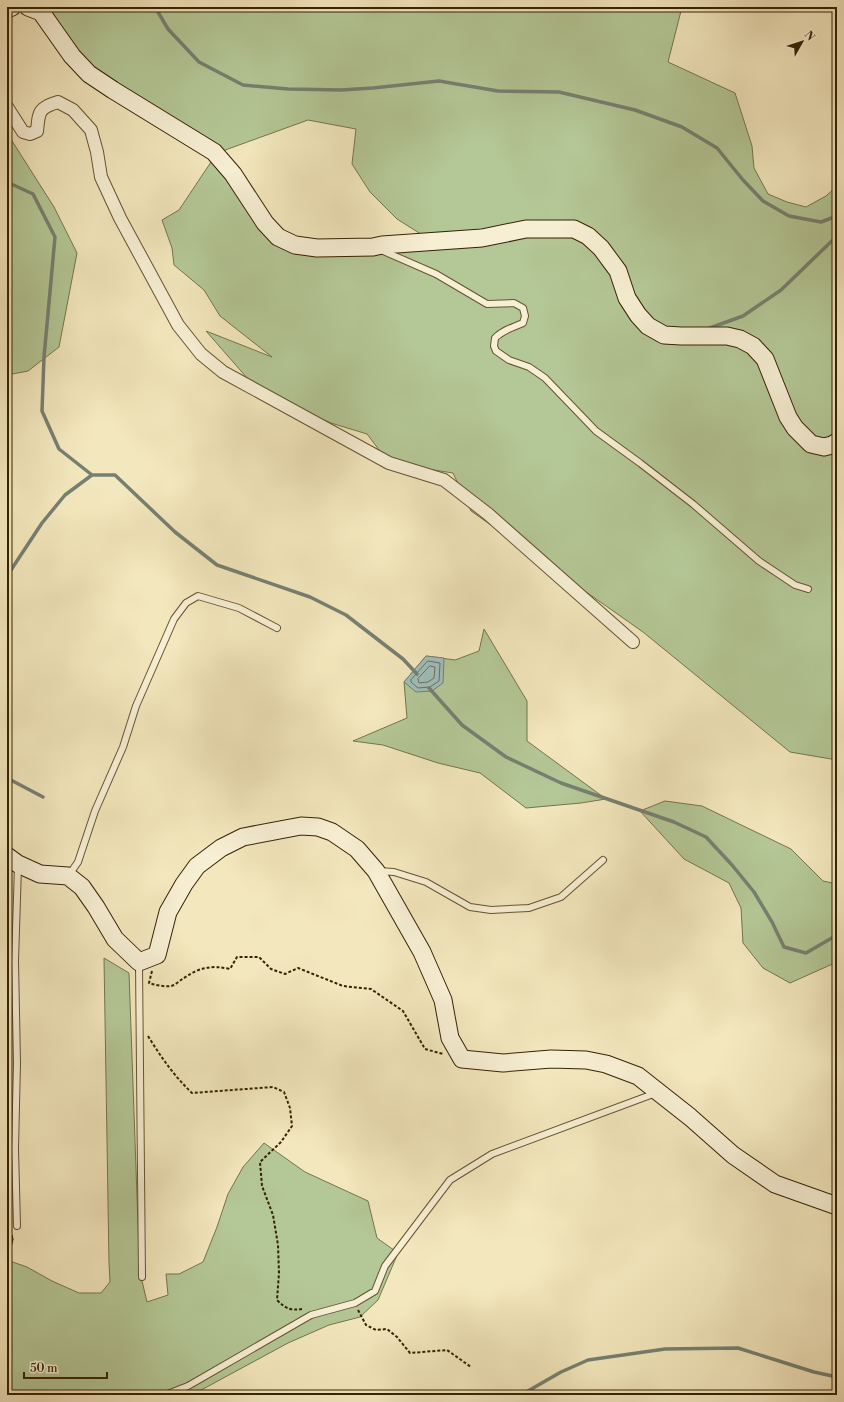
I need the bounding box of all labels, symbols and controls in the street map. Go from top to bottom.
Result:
north arrow [782,22,822,62]
text: N [801,29,817,44]
scale bar [24,1354,107,1380]
text: 50 m [30,1361,58,1376]

